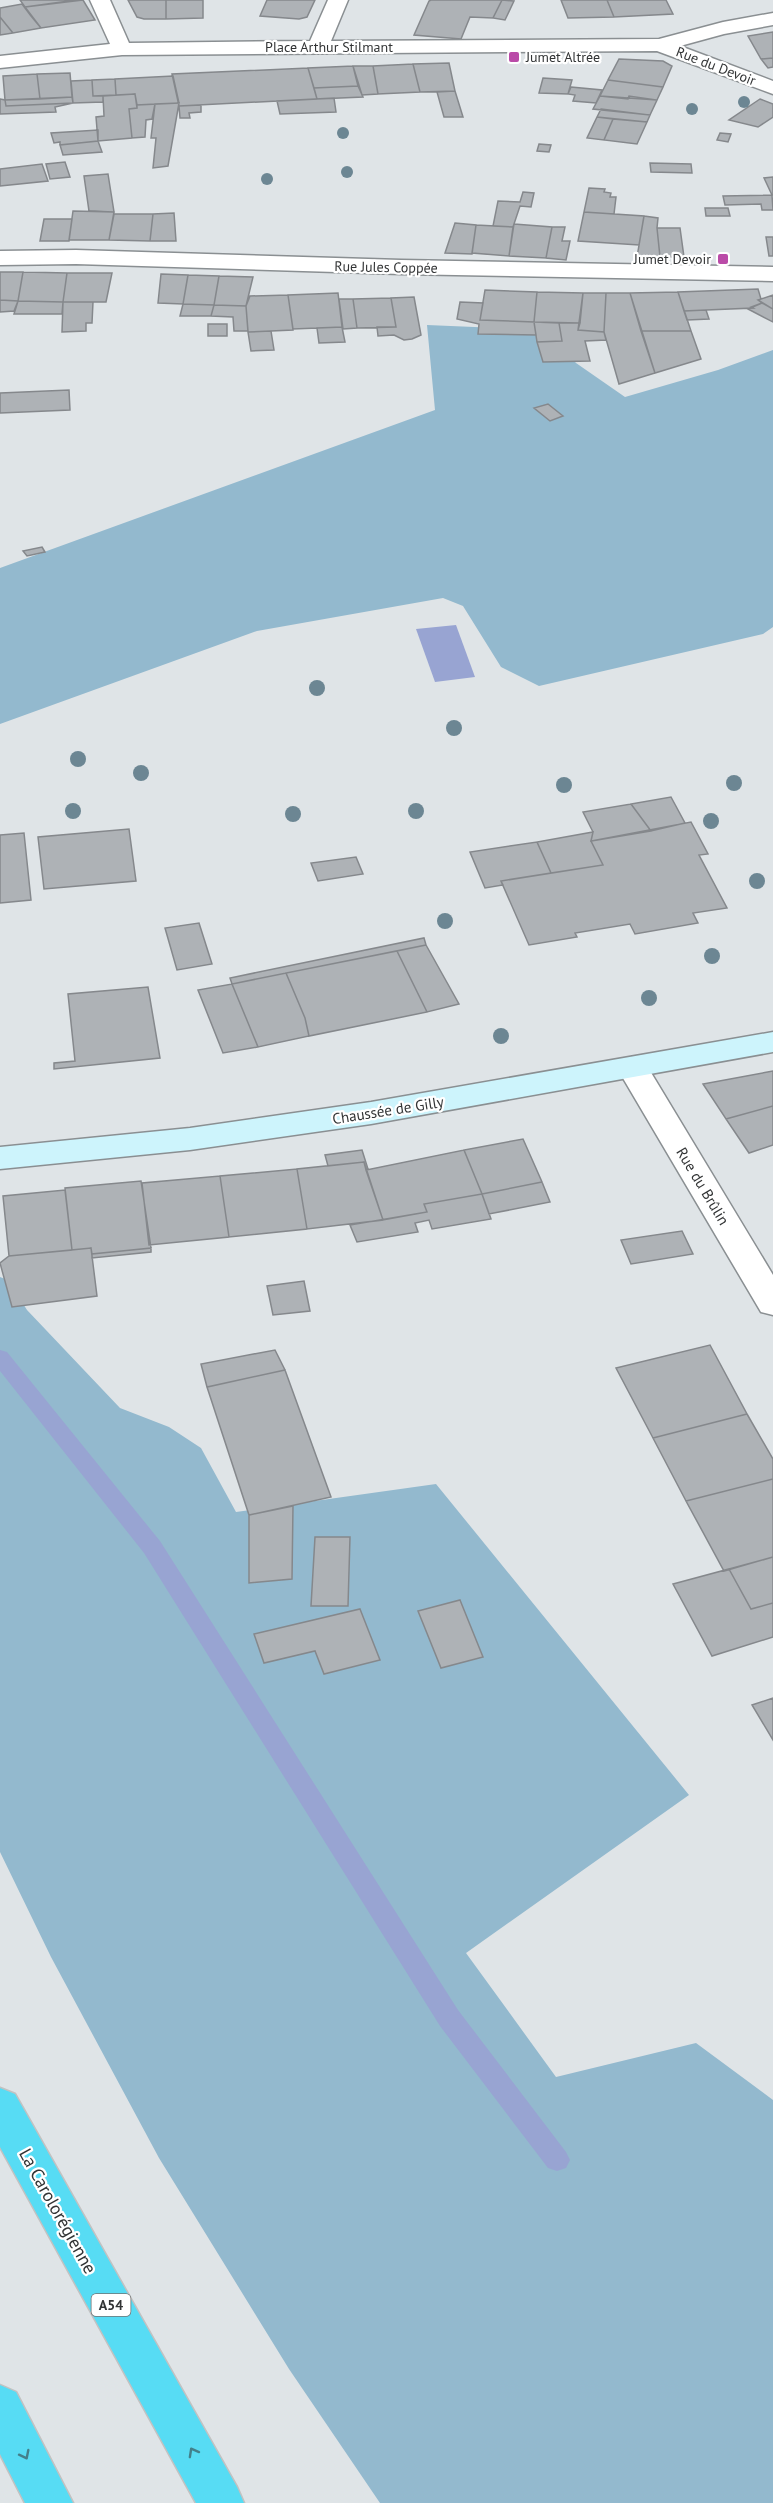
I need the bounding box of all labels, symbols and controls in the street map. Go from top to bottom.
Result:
street label: Place Arthur Stilmant [265,38,393,56]
street label: Rue du Devoir [674,43,759,90]
place label: Jumet Altrée [525,48,600,66]
marker: Jumet Altrée [507,50,521,64]
place label: Jumet Devoir [633,250,711,268]
marker: Jumet Devoir [716,252,730,266]
street label: Rue Jules Coppée [334,257,438,277]
street label: Chaussée de Gilly [331,1092,445,1128]
street label: Rue du Brûlin [672,1144,734,1228]
street label: La Carolorégienne [14,2144,102,2278]
road number: A54 [92,2294,130,2316]
one-way arrow [189,2448,200,2458]
one-way arrow [18,2449,29,2459]

